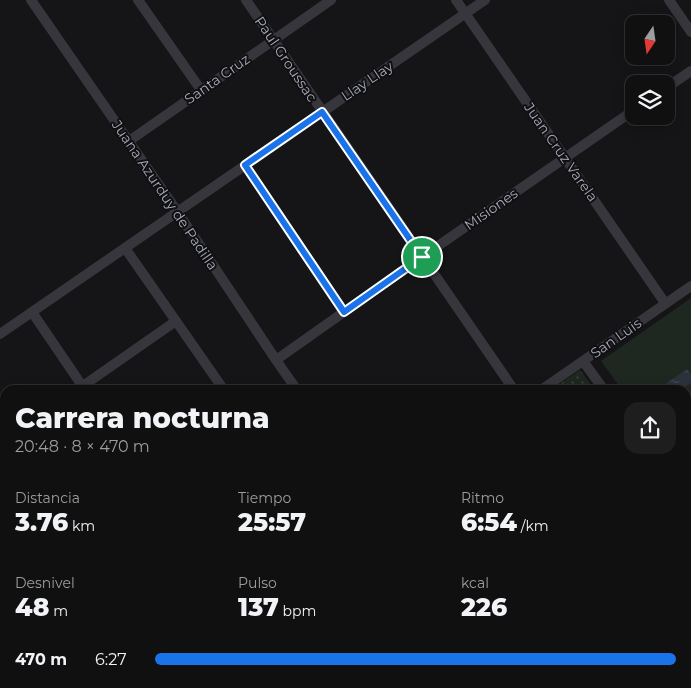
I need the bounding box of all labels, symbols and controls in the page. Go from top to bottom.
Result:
street label: Paul Groussac [251,13,321,105]
north arrow [625,15,675,65]
map controls [625,15,675,125]
street label: Santa Cruz [181,50,253,108]
street label: Llay Llay [338,57,397,105]
button: layers [625,75,675,125]
street label: Juan Cruz Varela [520,98,602,205]
street label: Juana Azurduy de Padilla [107,116,222,273]
street label: Misiones [461,184,521,234]
pin [401,236,443,278]
icon: arrive [408,243,436,271]
street label: San Luis [587,314,645,362]
text: Carrera nocturna [15,401,269,435]
button: share [624,402,676,454]
text: 20:48 · 8 × 470 m [15,437,150,456]
text: Distancia [15,489,80,507]
text: Tiempo [238,489,291,507]
text: Ritmo [461,489,504,507]
text: 3.76 [15,507,68,537]
text: 25:57 [238,507,306,537]
text: 6:54 [461,507,517,537]
text: km [68,517,95,535]
text: /km [517,517,549,535]
text: Desnivel [15,574,75,592]
text: Pulso [238,574,277,592]
text: kcal [461,574,489,592]
text: 48 [15,592,49,622]
text: 137 [238,592,279,622]
text: 226 [461,592,507,622]
text: m [49,602,68,620]
text: bpm [279,602,316,620]
text: 470 m [15,650,67,669]
text: 6:27 [95,650,127,669]

